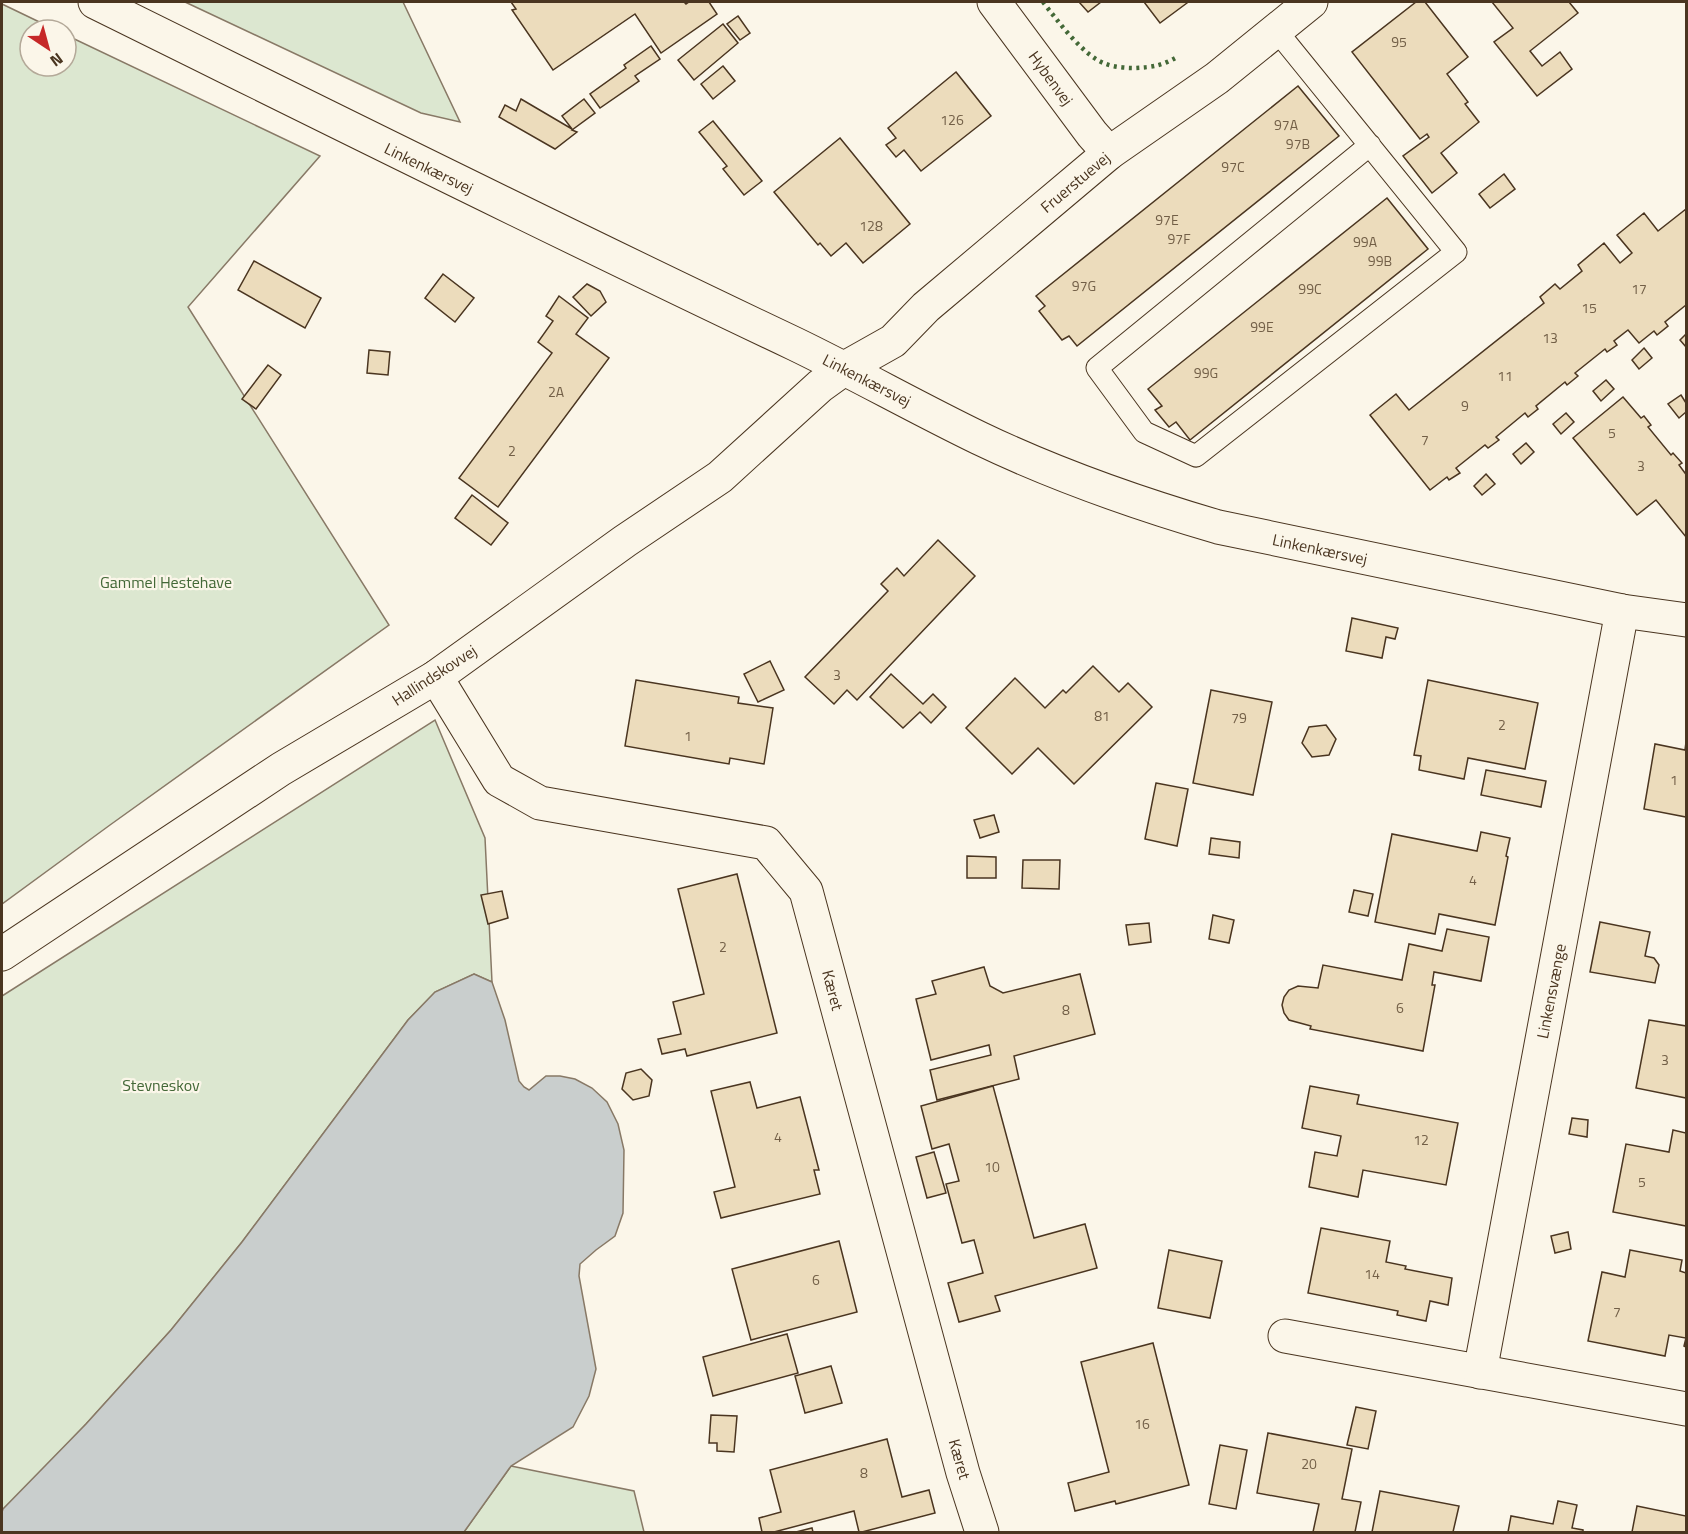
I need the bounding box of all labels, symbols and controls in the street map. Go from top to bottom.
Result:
north arrow [18,18,78,78]
house number: 95 [1391,31,1407,52]
street label: Hybenvej [1023,46,1079,110]
text: N [45,47,68,73]
house number: 126 [940,109,964,130]
house number: 97A [1274,114,1299,135]
house number: 97B [1286,133,1310,154]
street label: Linkenkærsvej [380,136,478,200]
street label: Fruerstuevej [1035,146,1115,218]
house number: 97C [1221,156,1245,177]
house number: 97E [1155,209,1179,230]
house number: 128 [859,215,883,236]
house number: 97F [1167,228,1191,249]
house number: 99A [1353,231,1378,252]
house number: 99B [1368,250,1392,271]
house number: 97G [1072,275,1096,296]
house number: 99C [1298,278,1322,299]
house number: 17 [1631,278,1647,299]
house number: 15 [1581,297,1597,318]
house number: 99E [1250,316,1274,337]
house number: 13 [1542,327,1558,348]
street label: Linkenkærsvej [819,347,915,413]
house number: 99G [1194,362,1218,383]
house number: 11 [1497,365,1513,386]
house number: 2A [548,381,565,402]
house number: 9 [1461,395,1469,416]
house number: 5 [1608,422,1616,443]
house number: 7 [1421,429,1429,450]
house number: 2 [508,440,516,461]
house number: 3 [1637,455,1645,476]
street label: Linkenkærsvej [1270,527,1370,571]
park label: Gammel Hestehave [100,570,232,594]
street label: Hallindskovvej [387,639,481,711]
house number: 3 [833,664,841,685]
house number: 81 [1094,705,1110,726]
house number: 79 [1231,707,1247,728]
house number: 2 [1498,714,1506,735]
house number: 1 [684,725,692,746]
house number: 1 [1670,769,1678,790]
house number: 4 [1469,869,1477,890]
house number: 2 [719,936,727,957]
street label: Linkensvænge [1530,941,1572,1041]
street label: Kæret [816,967,850,1013]
house number: 6 [1396,997,1404,1018]
house number: 8 [1062,999,1070,1020]
house number: 3 [1661,1049,1669,1070]
park label: Stevneskov [122,1073,200,1097]
house number: 4 [774,1126,782,1147]
house number: 12 [1413,1129,1429,1150]
house number: 10 [984,1156,1000,1177]
house number: 5 [1638,1171,1646,1192]
house number: 14 [1364,1263,1380,1284]
house number: 6 [812,1269,820,1290]
house number: 7 [1613,1301,1621,1322]
house number: 16 [1134,1413,1150,1434]
street label: Kæret [943,1436,977,1482]
house number: 20 [1301,1453,1317,1474]
house number: 8 [860,1462,868,1483]

